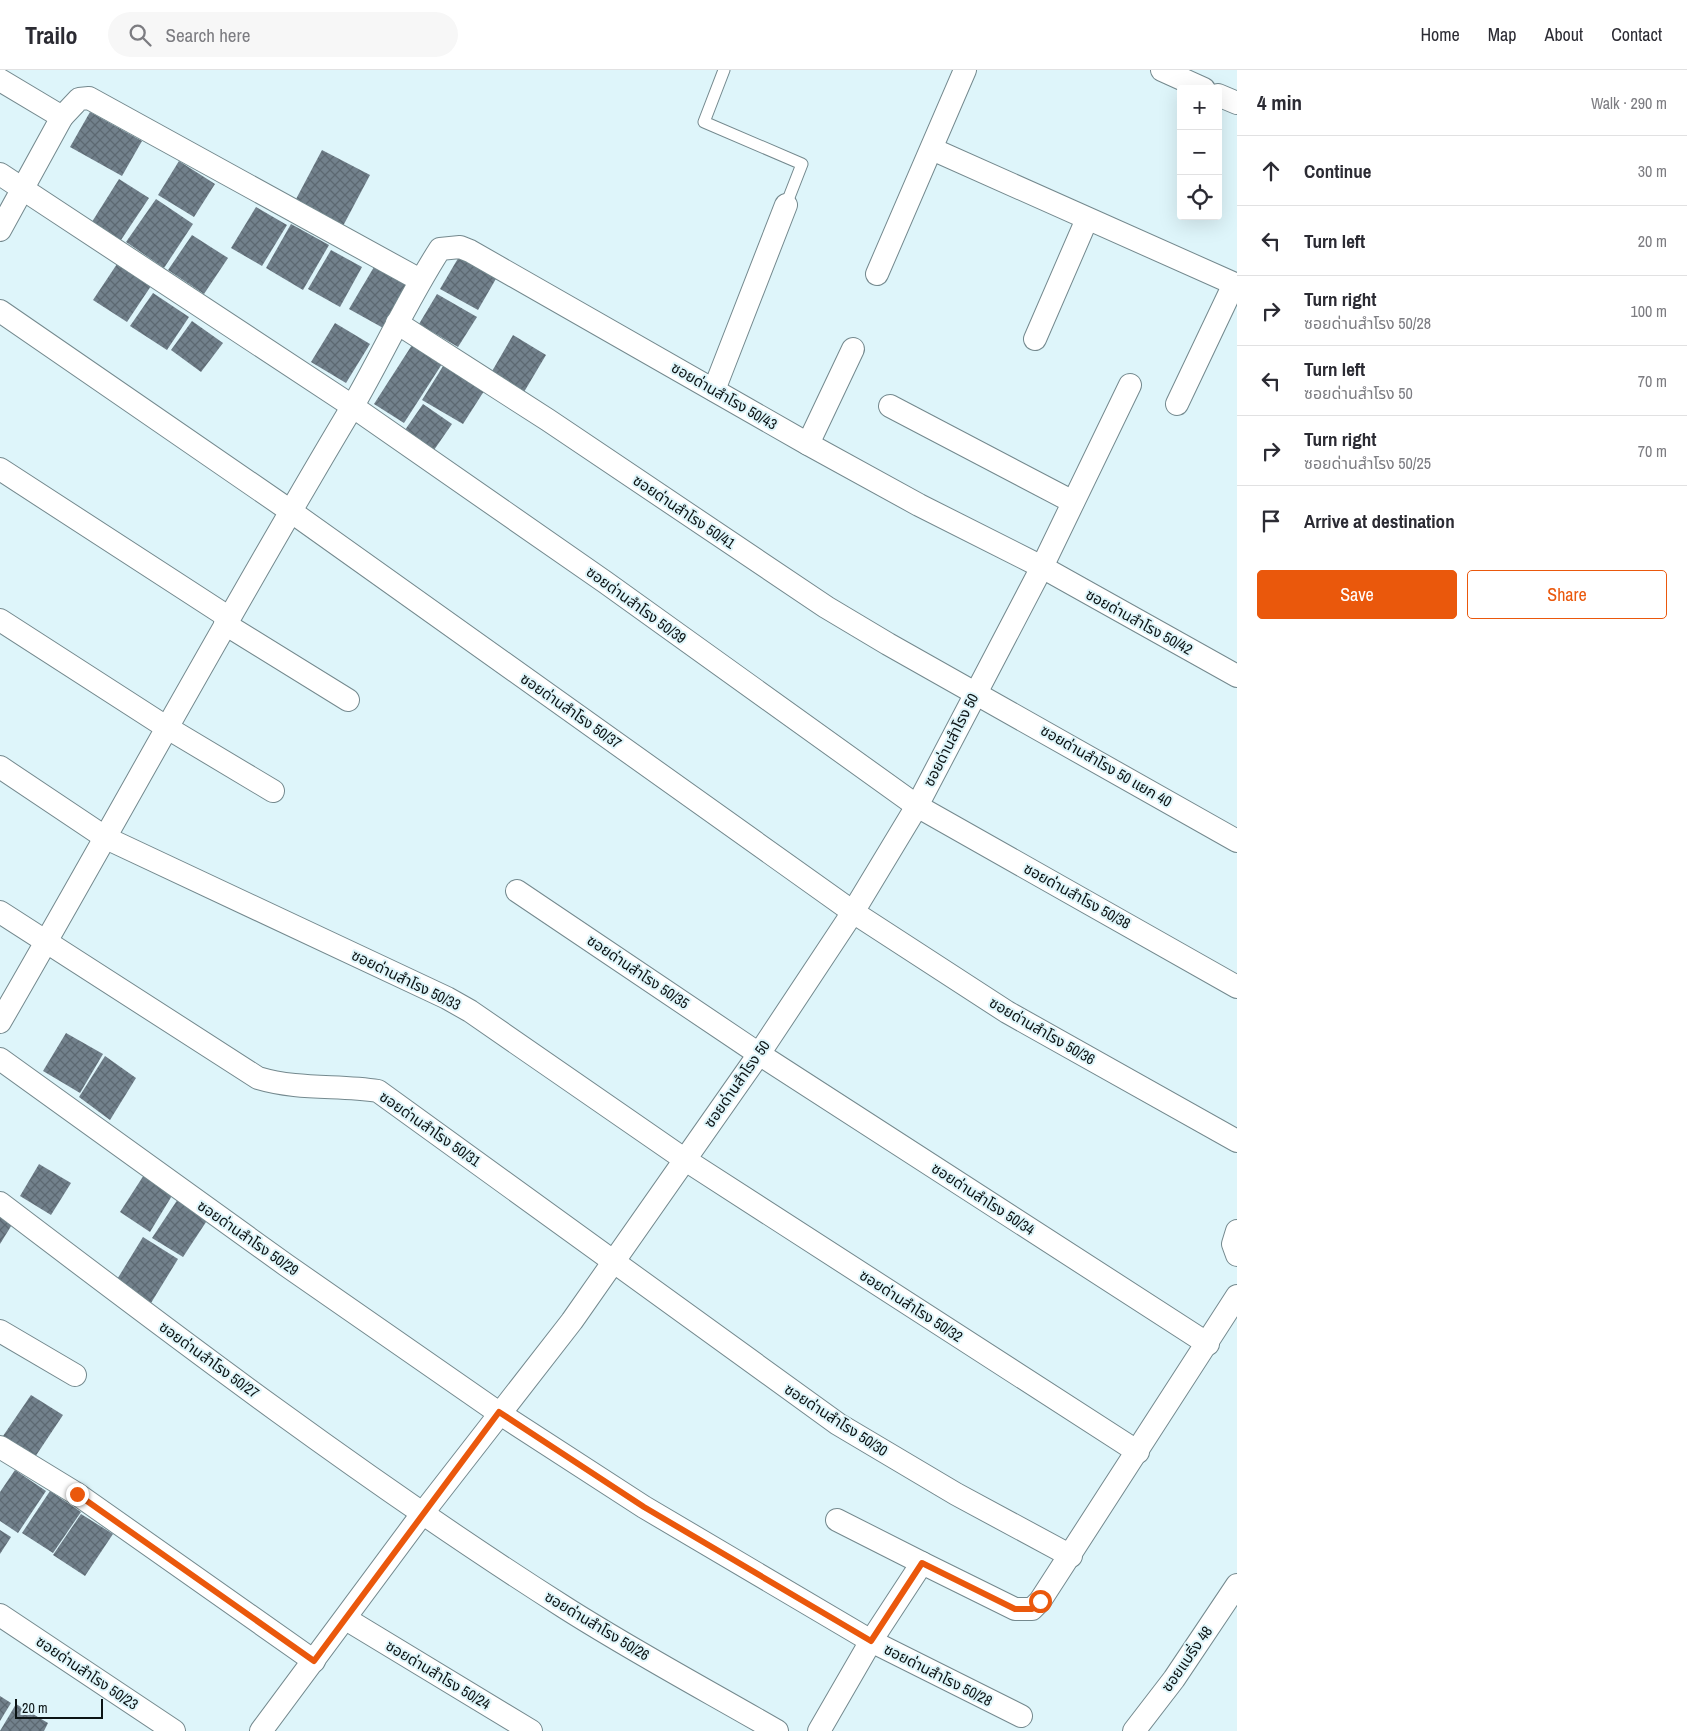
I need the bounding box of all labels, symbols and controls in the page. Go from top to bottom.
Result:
search box [108,12,458,57]
text: Trailo [25,19,78,51]
icon: search [126,21,154,49]
text: Search here [166,22,250,48]
text: Home [1420,22,1460,47]
text: Map [1488,22,1517,47]
text: About [1545,22,1583,47]
text: Contact [1611,22,1662,47]
map controls [1177,85,1222,220]
button: + [1177,85,1222,130]
text: 4 min [1257,88,1302,117]
text: Walk · 290 m [1591,92,1667,114]
button: − [1177,130,1222,175]
icon: ahead [1257,157,1285,185]
text: Continue [1304,158,1372,184]
text: 30 m [1638,160,1667,182]
button: locate [1177,175,1222,220]
icon: left [1257,227,1285,255]
text: Turn left [1304,228,1365,254]
text: 20 m [1638,230,1667,252]
text: Turn right [1304,286,1376,312]
icon: right [1257,297,1285,325]
text: 100 m [1631,300,1667,322]
text: ซอยด่านสำโรง 50/28 [1304,312,1431,334]
text: Turn left [1304,356,1365,382]
street label: ซอยด่านสำโรง 50/43 [667,357,781,435]
icon: left [1257,367,1285,395]
text: 70 m [1638,370,1667,392]
text: ซอยด่านสำโรง 50 [1304,382,1413,404]
text: Turn right [1304,426,1376,452]
icon: right [1257,437,1285,465]
text: 70 m [1638,440,1667,462]
text: ซอยด่านสำโรง 50/25 [1304,452,1431,474]
street label: ซอยด่านสำโรง 50/41 [629,470,740,554]
icon: arrive [1257,507,1285,535]
text: Arrive at destination [1304,508,1455,534]
street label: ซอยด่านสำโรง 50/39 [582,561,691,648]
button: Save [1257,570,1457,619]
button: Share [1467,570,1667,619]
street label: ซอยด่านสำโรง 50/42 [1082,584,1197,660]
street label: ซอยด่านสำโรง 50/37 [516,668,626,753]
street label: ซอยด่านสำโรง 50 [918,689,983,790]
street label: ซอยด่านสำโรง 50 แยก 40 [1037,719,1176,812]
street label: ซอยด่านสำโรง 50/38 [1020,858,1135,934]
street label: ซอยด่านสำโรง 50/35 [583,930,694,1014]
street label: ซอยด่านสำโรง 50/33 [348,944,464,1015]
street label: ซอยด่านสำโรง 50/36 [985,992,1099,1070]
street label: ซอยด่านสำโรง 50 [699,1036,775,1132]
street label: ซอยด่านสำโรง 50/31 [375,1086,485,1171]
street label: ซอยด่านสำโรง 50/34 [928,1157,1039,1240]
street label: ซอยด่านสำโรง 50/29 [193,1195,303,1280]
street label: ซอยด่านสำโรง 50/32 [856,1264,967,1347]
street label: ซอยด่านสำโรง 50/27 [155,1316,264,1403]
street label: ซอยด่านสำโรง 50/30 [781,1378,892,1461]
route end [66,1483,89,1506]
street label: ซอยด่านสำโรง 50/26 [541,1586,654,1665]
route start [1029,1590,1052,1613]
street label: ซอยแบริ่ง 48 [1156,1622,1217,1696]
street label: ซอยด่านสำโรง 50/23 [32,1631,143,1715]
street label: ซอยด่านสำโรง 50/24 [382,1635,495,1714]
street label: ซอยด่านสำโรง 50/28 [880,1638,996,1711]
scale bar [15,1696,102,1719]
text: 20 m [22,1699,48,1717]

